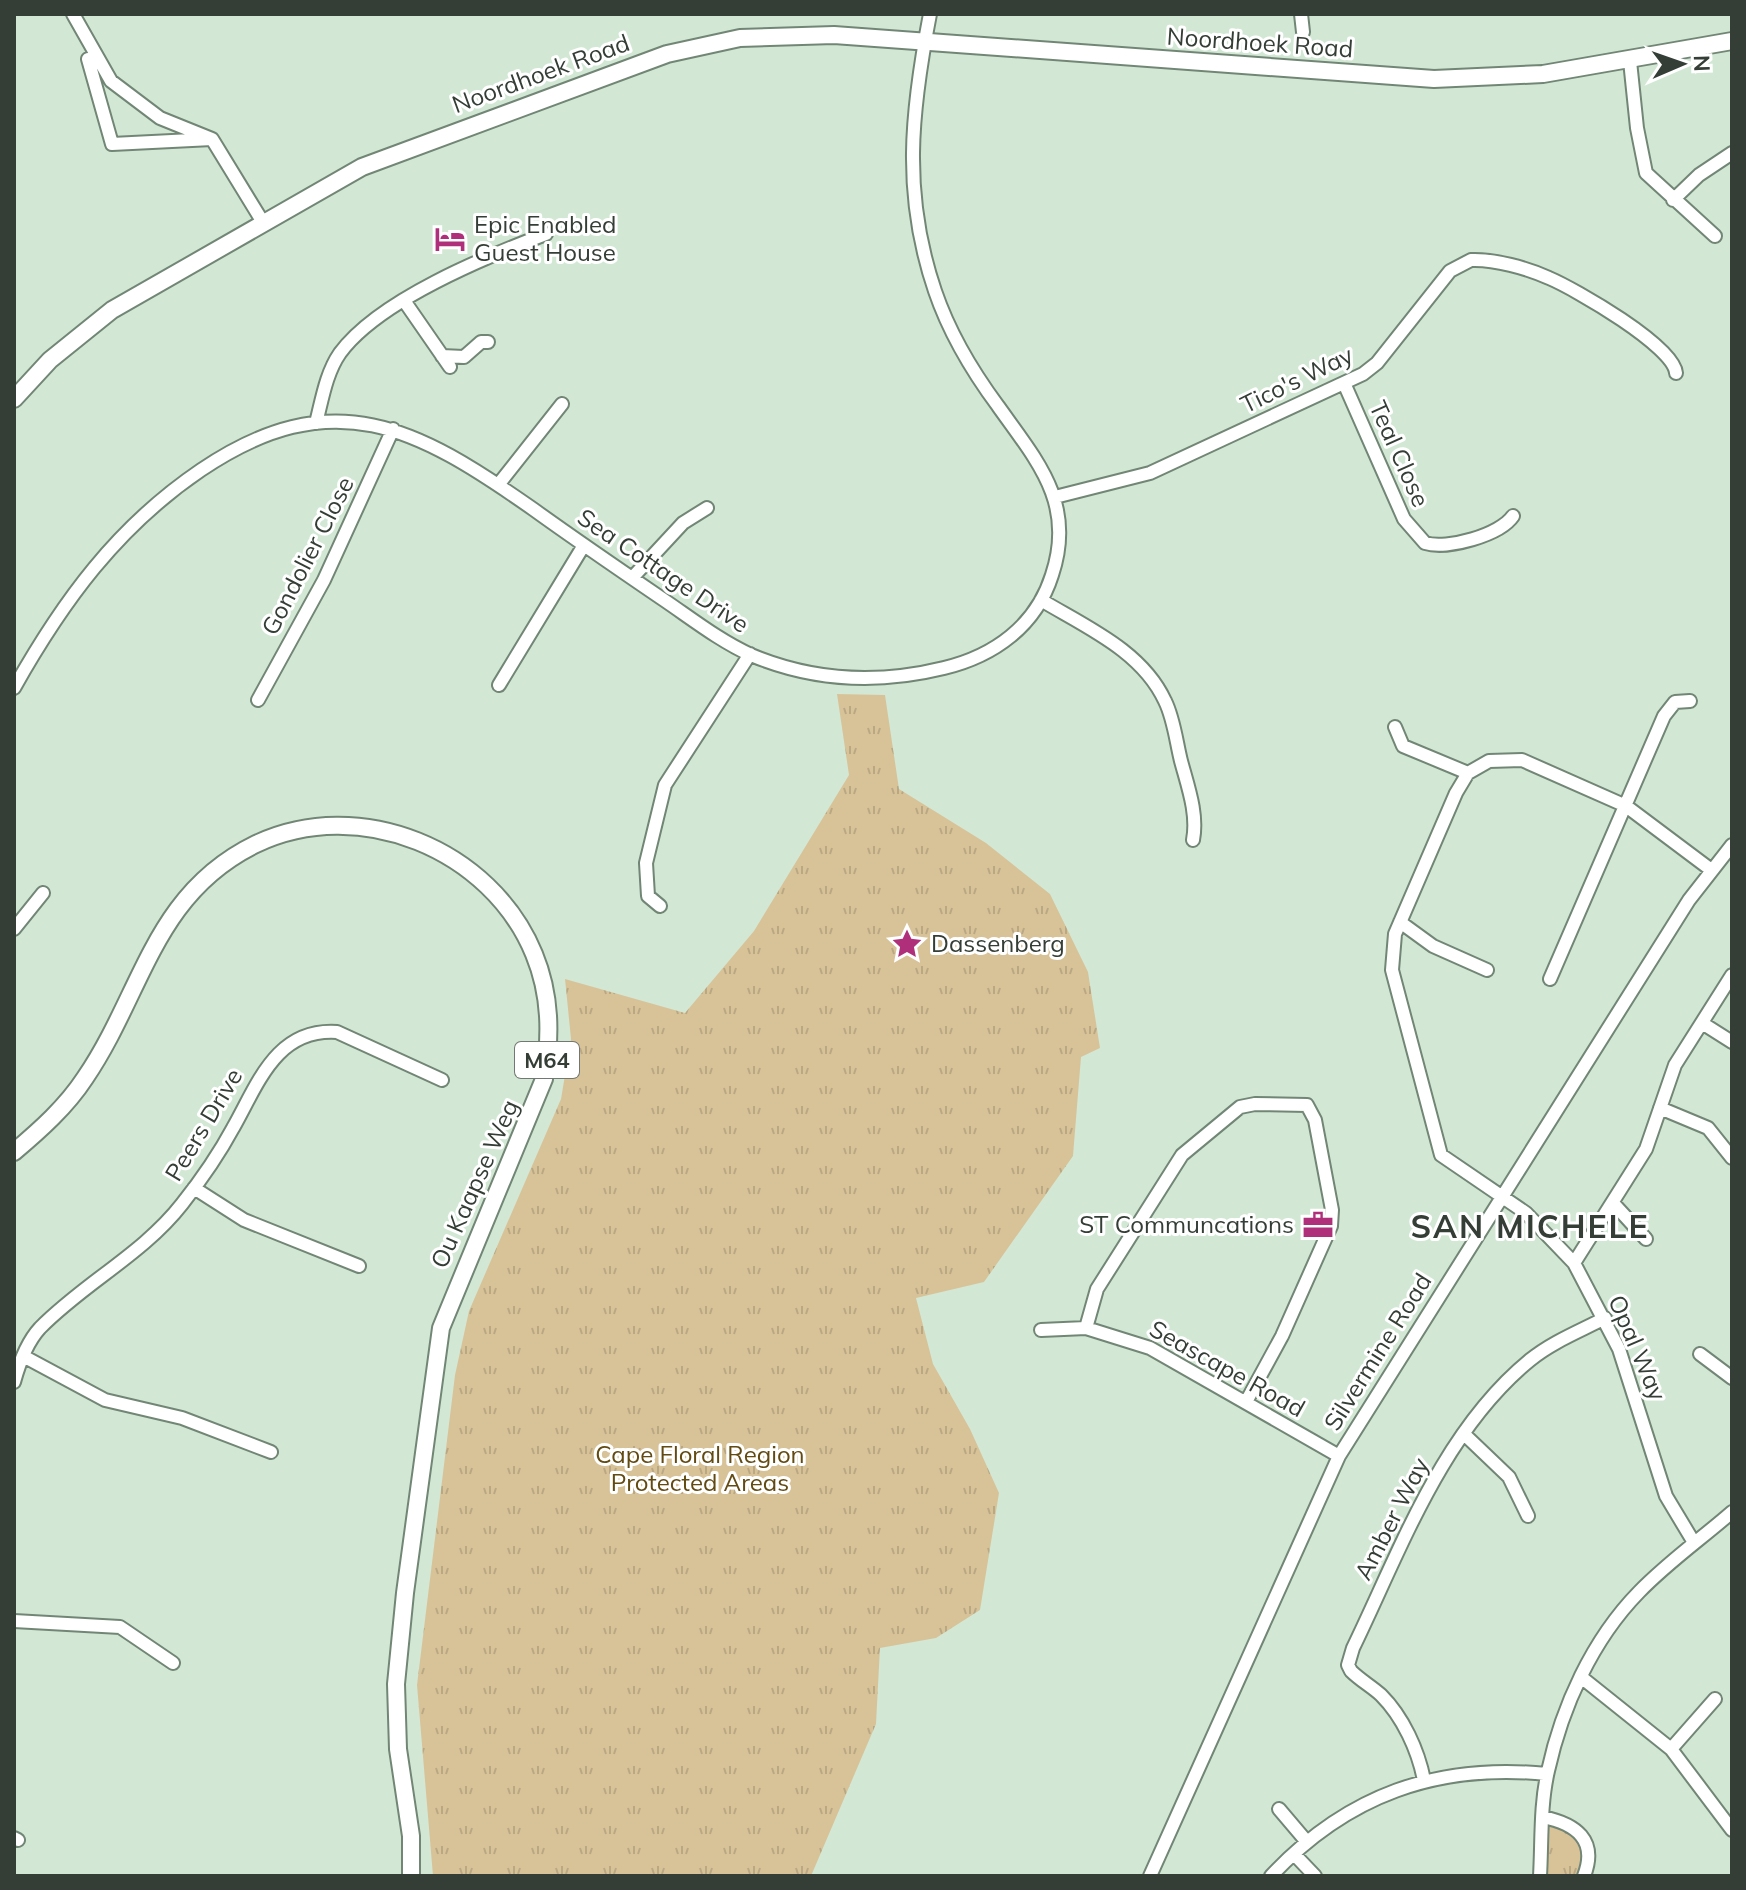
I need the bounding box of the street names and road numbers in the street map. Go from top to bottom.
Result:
street label: Noordhoek Road [1166,21,1354,63]
street label: Noordhoek Road [448,27,633,119]
street label: Tico's Way [1235,339,1358,419]
street label: Teal Close [1363,396,1437,511]
street label: Gondolier Close [254,471,360,640]
street label: Sea Cottage Drive [572,502,755,639]
road number: M64 [515,1042,579,1078]
street label: Peers Drive [158,1063,248,1186]
street label: Ou Kaapse Weg [424,1095,525,1272]
street label: Silvermine Road [1317,1267,1437,1436]
street label: Opal Way [1602,1290,1674,1405]
street label: Seascape Road [1145,1313,1310,1423]
street label: Amber Way [1347,1452,1435,1585]

